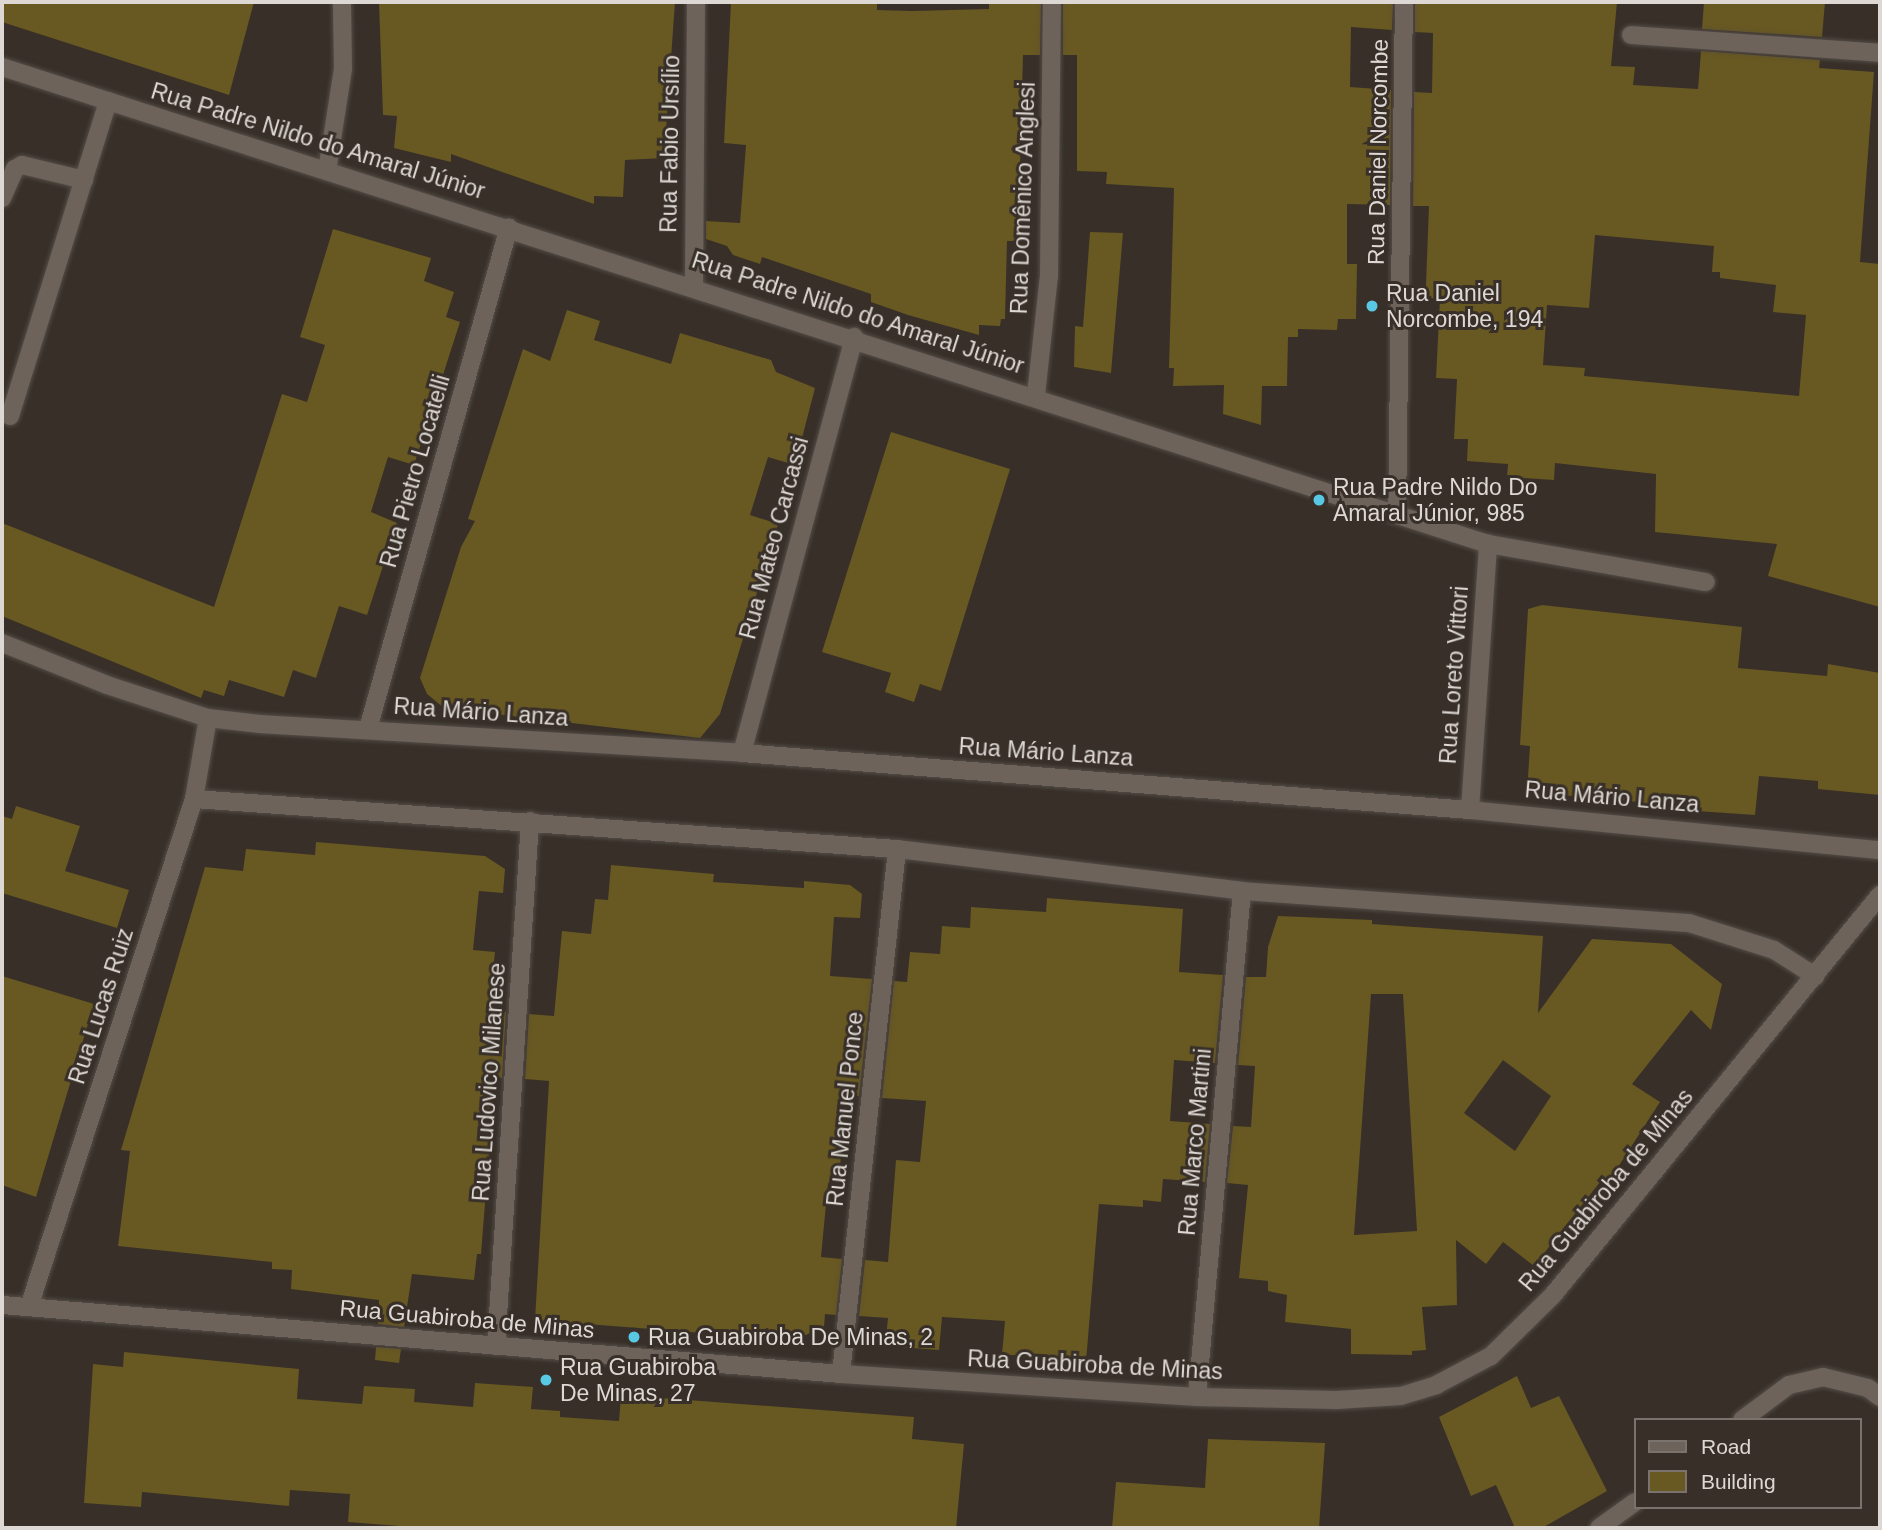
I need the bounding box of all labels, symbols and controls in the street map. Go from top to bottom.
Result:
street label: Rua Daniel Norcombe [1362,39,1394,265]
street label: Rua Fabio Ursílio [655,55,685,233]
street label: Rua Padre Nildo do Amaral Júnior [147,77,489,205]
street label: Rua Domênico Anglesi [1005,81,1041,315]
street label: Rua Padre Nildo do Amaral Júnior [688,246,1028,380]
place label: Rua Daniel Norcombe, 194 [1386,279,1543,333]
marker: Rua Daniel Norcombe, 194 [1364,298,1380,314]
street label: Rua Pietro Locatelli [374,371,456,571]
street label: Rua Mateo Carcassi [734,434,814,642]
place label: Rua Padre Nildo Do Amaral Júnior, 985 [1333,473,1538,527]
marker: Rua Padre Nildo Do Amaral Júnior, 985 [1311,492,1327,508]
street label: Rua Loreto Vittori [1434,585,1474,765]
street label: Rua Mário Lanza [393,692,569,732]
street label: Rua Mário Lanza [958,732,1134,772]
street label: Rua Mário Lanza [1524,776,1700,818]
street label: Rua Lucas Ruiz [63,925,139,1087]
street label: Rua Ludovico Milanese [467,962,511,1202]
street label: Rua Manuel Ponce [821,1010,869,1208]
street label: Rua Marco Martini [1173,1047,1217,1237]
street label: Rua Guabiroba de Minas [1513,1083,1699,1297]
street label: Rua Guabiroba de Minas [338,1294,596,1344]
place label: Rua Guabiroba De Minas, 2 [648,1323,933,1351]
marker: Rua Guabiroba De Minas, 2 [626,1329,642,1345]
street label: Rua Guabiroba de Minas [967,1345,1223,1385]
place label: Rua Guabiroba De Minas, 27 [560,1353,716,1407]
marker: Rua Guabiroba De Minas, 27 [538,1372,554,1388]
legend [1633,1418,1861,1509]
text: Road [1701,1435,1751,1458]
text: Building [1701,1470,1776,1493]

